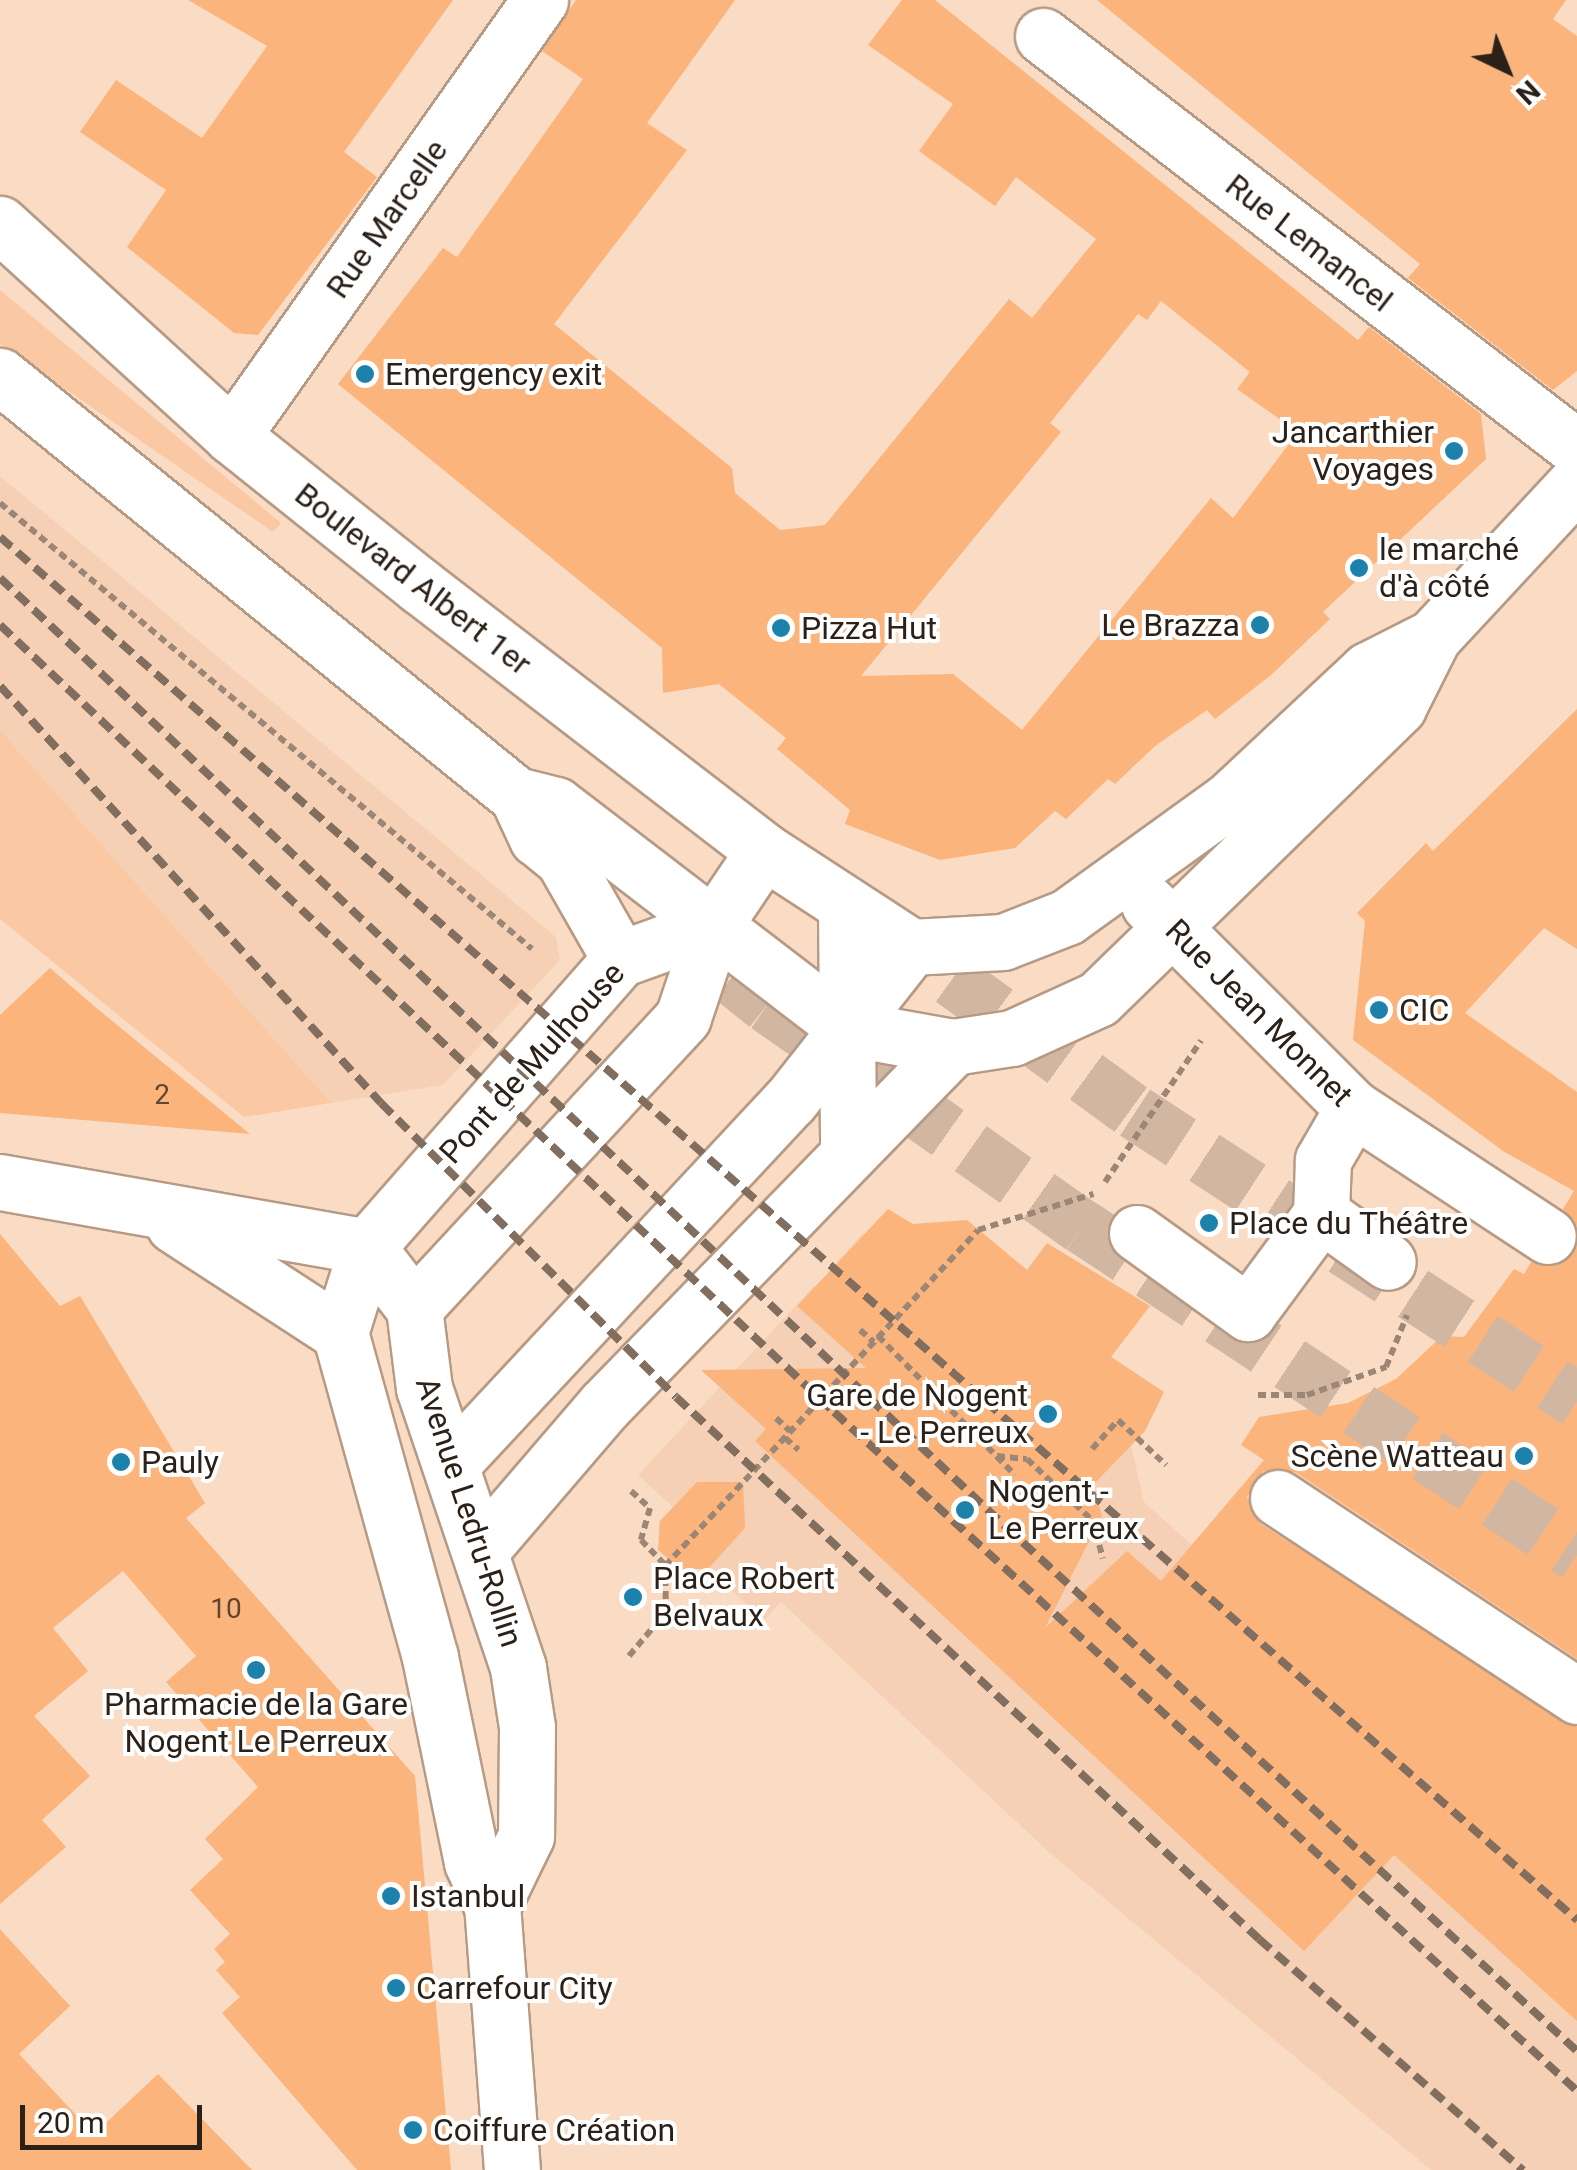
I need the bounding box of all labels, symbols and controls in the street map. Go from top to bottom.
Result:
north arrow [1457,20,1557,120]
text: N [1509,73,1546,111]
street label: Rue Marcelle [318,132,456,306]
street label: Rue Lemancel [1218,166,1400,320]
place label: Emergency exit [385,355,602,393]
marker: Emergency exit [354,363,376,385]
place label: Jancarthier Voyages [1272,414,1434,489]
marker: Jancarthier Voyages [1443,440,1465,462]
street label: Boulevard Albert 1er [287,475,539,683]
place label: le marché d'à côté [1379,531,1519,606]
marker: le marché d'à côté [1348,557,1370,579]
place label: Le Brazza [1101,606,1240,644]
place label: Pizza Hut [801,609,937,647]
marker: Le Brazza [1249,614,1271,636]
marker: Pizza Hut [770,617,792,639]
street label: Rue Jean Monnet [1157,911,1361,1115]
street label: Pont de Mulhouse [432,954,632,1172]
place label: CIC [1399,991,1449,1029]
marker: CIC [1368,999,1390,1021]
house number: 2 [154,1078,170,1112]
place label: Place du Théâtre [1229,1204,1469,1242]
marker: Place du Théâtre [1198,1212,1220,1234]
street label: Avenue Ledru-Rollin [407,1372,531,1652]
place label: Gare de Nogent - Le Perreux [806,1377,1028,1452]
marker: Gare de Nogent - Le Perreux [1037,1403,1059,1425]
place label: Scène Watteau [1290,1437,1504,1475]
place label: Pauly [141,1443,219,1481]
marker: Scène Watteau [1513,1445,1535,1467]
marker: Pauly [110,1451,132,1473]
place label: Nogent - Le Perreux [988,1473,1139,1548]
marker: Nogent - Le Perreux [952,1497,978,1523]
place label: Place Robert Belvaux [653,1560,835,1635]
marker: Place Robert Belvaux [622,1586,644,1608]
house number: 10 [210,1592,242,1626]
marker: Pharmacie de la Gare Nogent Le Perreux [245,1659,267,1681]
place label: Pharmacie de la Gare Nogent Le Perreux [104,1686,408,1761]
place label: Istanbul [411,1877,525,1915]
marker: Istanbul [380,1885,402,1907]
place label: Carrefour City [416,1969,613,2007]
marker: Carrefour City [385,1977,407,1999]
scale bar [25,2085,208,2147]
text: 20 m [37,2105,104,2140]
place label: Coiffure Création [433,2111,675,2149]
marker: Coiffure Création [402,2119,424,2141]

